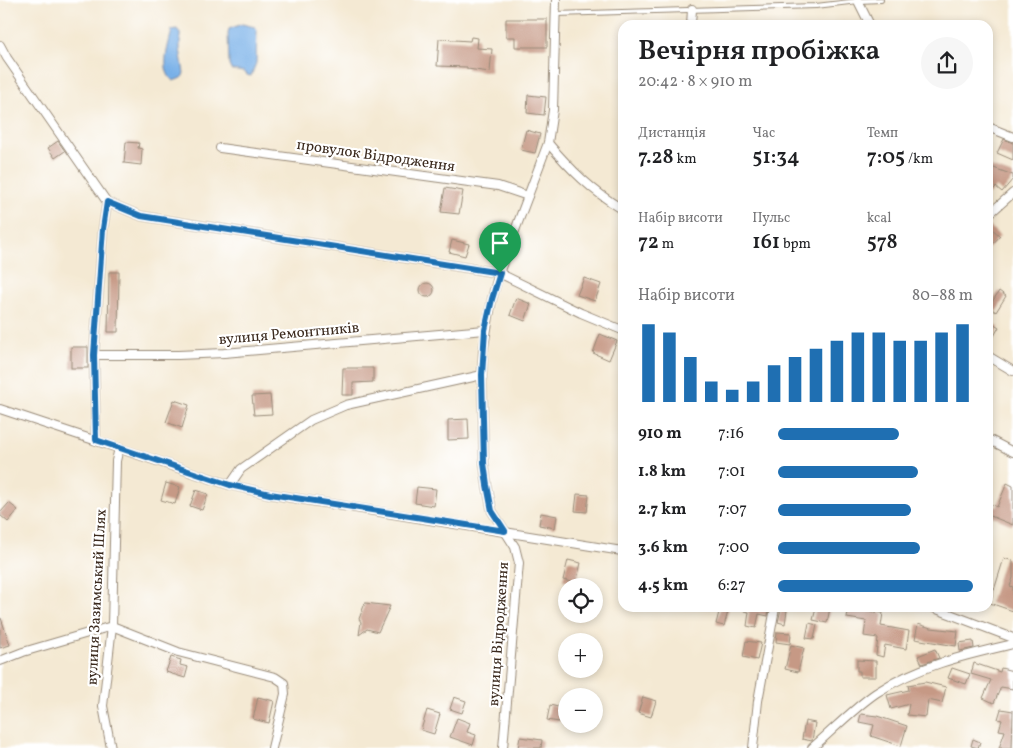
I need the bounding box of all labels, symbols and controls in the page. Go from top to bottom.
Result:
text: Вечірня пробіжка [638,32,880,71]
button: share [921,37,973,89]
text: 20:42 · 8 × 910 m [638,71,752,93]
text: Дистанція [638,124,706,143]
text: Час [752,124,775,143]
text: Темп [867,124,898,143]
street label: провулок Відродження [295,135,456,178]
text: 7.28 [638,143,674,172]
text: 51:34 [752,143,800,172]
text: 7:05 [867,143,905,172]
text: km [674,150,697,169]
text: /km [905,150,933,169]
text: Набір висоти [638,209,723,228]
text: Пульс [752,209,790,228]
text: kcal [867,209,892,228]
pin [479,222,521,273]
text: 72 [638,228,659,257]
text: 161 [752,228,780,257]
text: 578 [867,228,898,257]
icon: arrive [486,229,514,257]
text: m [659,235,674,254]
text: bpm [780,235,811,254]
text: Набір висоти [638,285,735,307]
text: 80–88 m [912,285,973,307]
street label: вулиця Ремонтників [218,318,360,351]
text: 910 m [638,423,682,445]
text: 7:16 [718,423,744,445]
text: 1.8 km [638,461,686,483]
text: 7:01 [718,461,745,483]
text: 2.7 km [638,499,686,521]
text: 7:07 [718,499,747,521]
street label: вулиця Зазимський Шлях [82,508,113,686]
text: 3.6 km [638,537,688,559]
text: 7:00 [718,537,749,559]
street label: вулиця Відродження [484,561,515,707]
text: 4.5 km [638,575,688,597]
text: 6:27 [718,575,746,597]
map controls [558,578,603,733]
button: locate [558,578,603,623]
button: + [558,633,603,678]
button: − [558,688,603,733]

